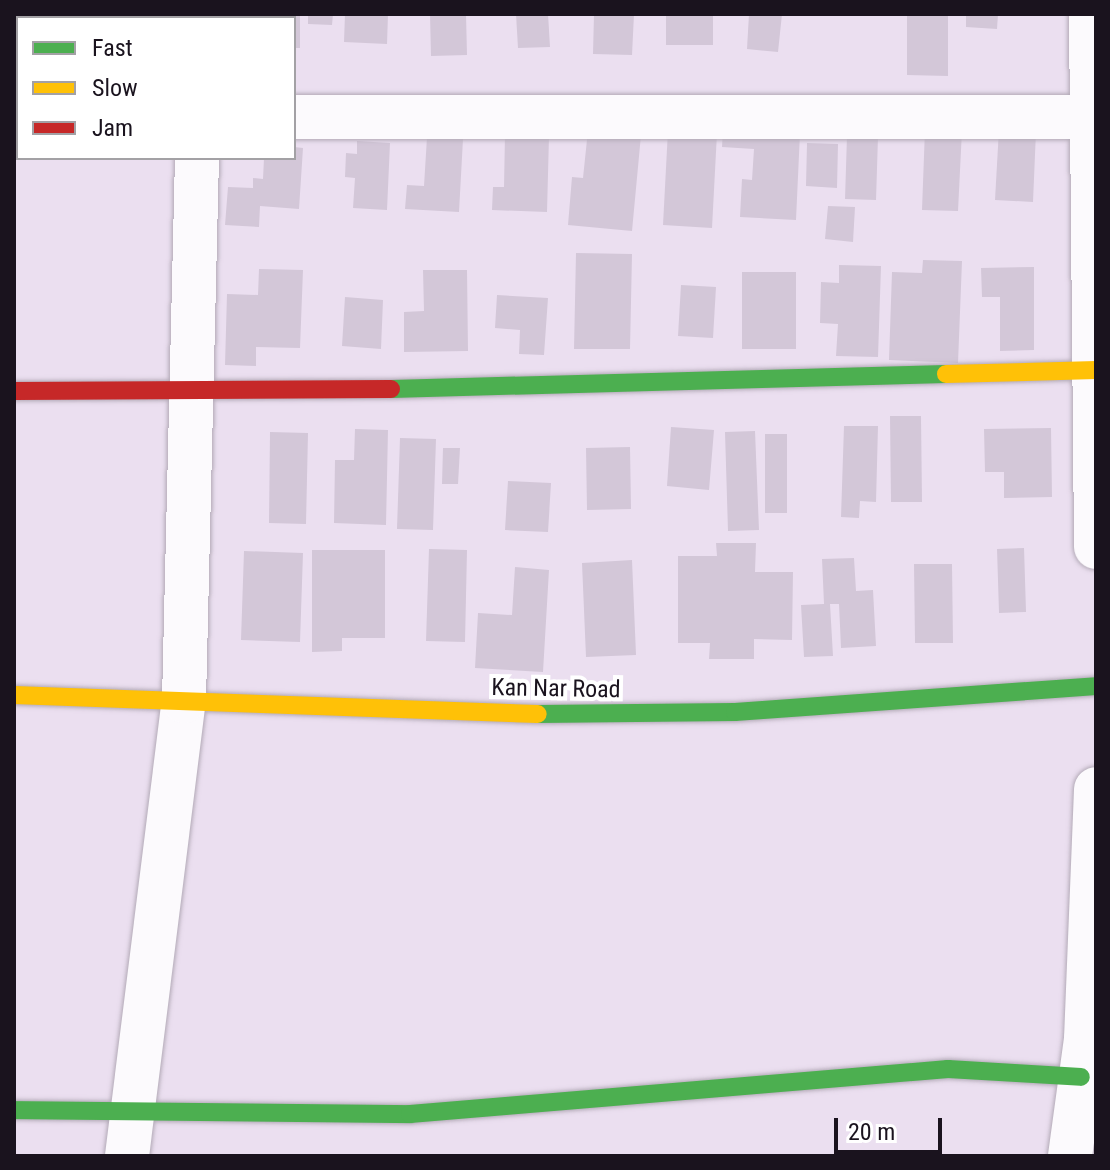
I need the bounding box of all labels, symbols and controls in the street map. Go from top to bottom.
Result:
legend [16,16,296,160]
text: Fast [92,34,133,62]
text: Slow [92,74,138,102]
text: Jam [92,114,133,142]
street label: Kan Nar Road [491,673,621,705]
scale bar [838,1102,946,1152]
text: 20 m [848,1118,895,1146]

